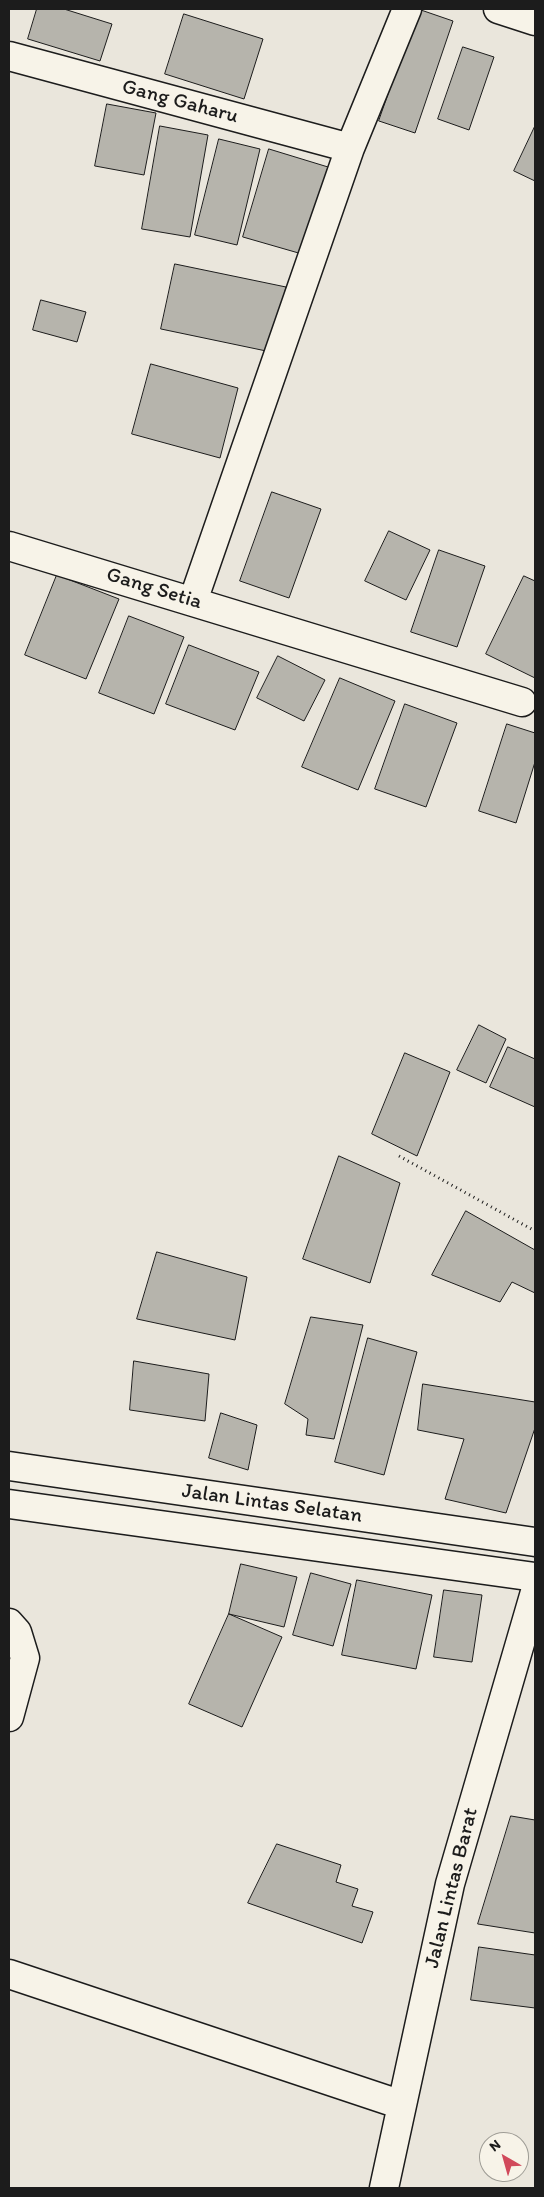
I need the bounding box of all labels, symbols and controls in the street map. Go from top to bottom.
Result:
street label: Gang Gaharu [119,74,241,130]
street label: Gang Setia [103,563,205,615]
street label: Jalan Lintas Selatan [180,1479,364,1529]
street label: Jalan Lintas Barat [420,1805,484,1971]
north arrow [479,2132,529,2182]
text: N [486,2136,504,2155]

